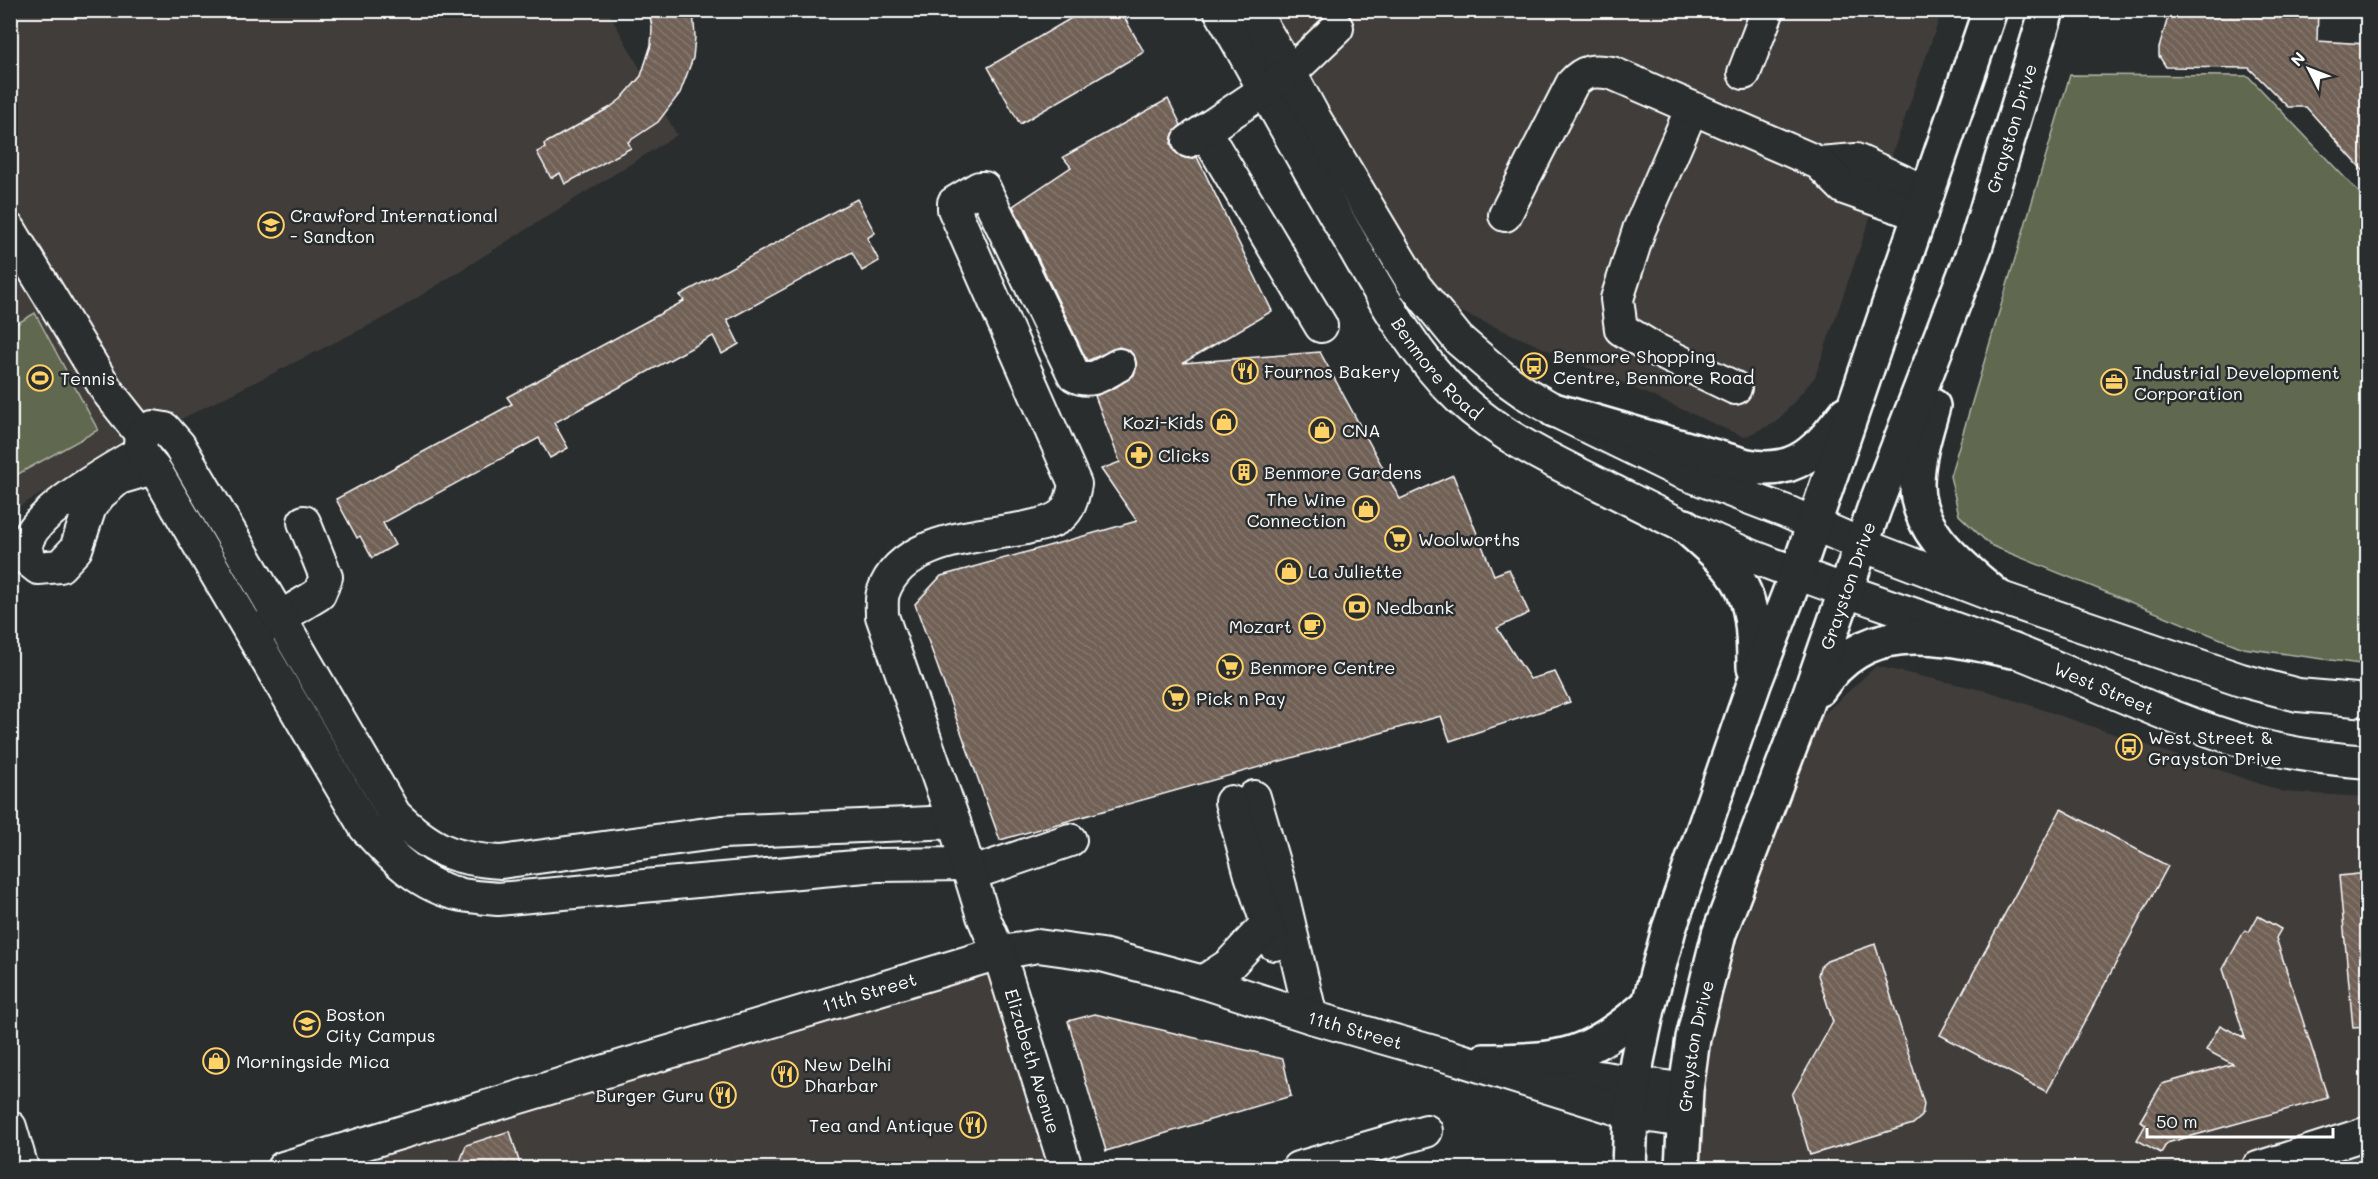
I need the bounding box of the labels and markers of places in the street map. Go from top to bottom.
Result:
place label: Crawford International - Sandton [290,203,498,248]
school or university icon: Crawford International - Sandton [256,210,286,240]
place label: Benmore Shopping Centre, Benmore Road [1553,344,1754,389]
bus stop icon: Benmore Shopping Centre, Benmore Road [1519,351,1549,381]
restaurant icon: Fournos Bakery [1230,356,1260,386]
place label: Fournos Bakery [1264,359,1400,383]
place label: Industrial Development Corporation [2134,360,2340,405]
sports icon: Tennis [25,363,55,393]
place label: Tennis [60,366,115,390]
office icon: Industrial Development Corporation [2099,367,2129,397]
shop icon: Kozi-Kids [1209,407,1239,437]
place label: Kozi-Kids [1123,410,1204,434]
shop icon: CNA [1307,415,1337,445]
place label: CNA [1342,418,1381,442]
pharmacy icon: Clicks [1124,440,1154,470]
place label: Clicks [1158,443,1210,467]
building icon: Benmore Gardens [1229,457,1259,487]
place label: Benmore Gardens [1264,460,1422,484]
place label: The Wine Connection [1247,487,1346,532]
shop icon: The Wine Connection [1351,494,1381,524]
supermarket icon: Woolworths [1383,524,1413,554]
place label: Woolworths [1418,527,1520,551]
shop icon: La Juliette [1274,556,1304,586]
place label: La Juliette [1308,559,1402,583]
bank icon: Nedbank [1342,592,1372,622]
place label: Nedbank [1376,595,1454,619]
cafe icon: Mozart [1297,611,1327,641]
place label: Mozart [1229,614,1292,638]
supermarket icon: Benmore Centre [1215,652,1245,682]
place label: Benmore Centre [1250,655,1395,679]
supermarket icon: Pick n Pay [1161,683,1191,713]
place label: Pick n Pay [1196,686,1286,710]
place label: West Street & Grayston Drive [2148,725,2282,770]
bus stop icon: West Street & Grayston Drive [2114,732,2144,762]
place label: Boston City Campus [326,1002,436,1047]
school or university icon: Boston City Campus [292,1009,322,1039]
shop icon: Morningside Mica [201,1046,231,1076]
place label: Morningside Mica [236,1049,390,1073]
place label: New Delhi Dharbar [804,1052,892,1097]
restaurant icon: New Delhi Dharbar [770,1059,800,1089]
restaurant icon: Burger Guru [708,1080,738,1110]
place label: Burger Guru [595,1083,704,1107]
restaurant icon: Tea and Antique [958,1110,988,1140]
place label: Tea and Antique [809,1113,954,1137]

